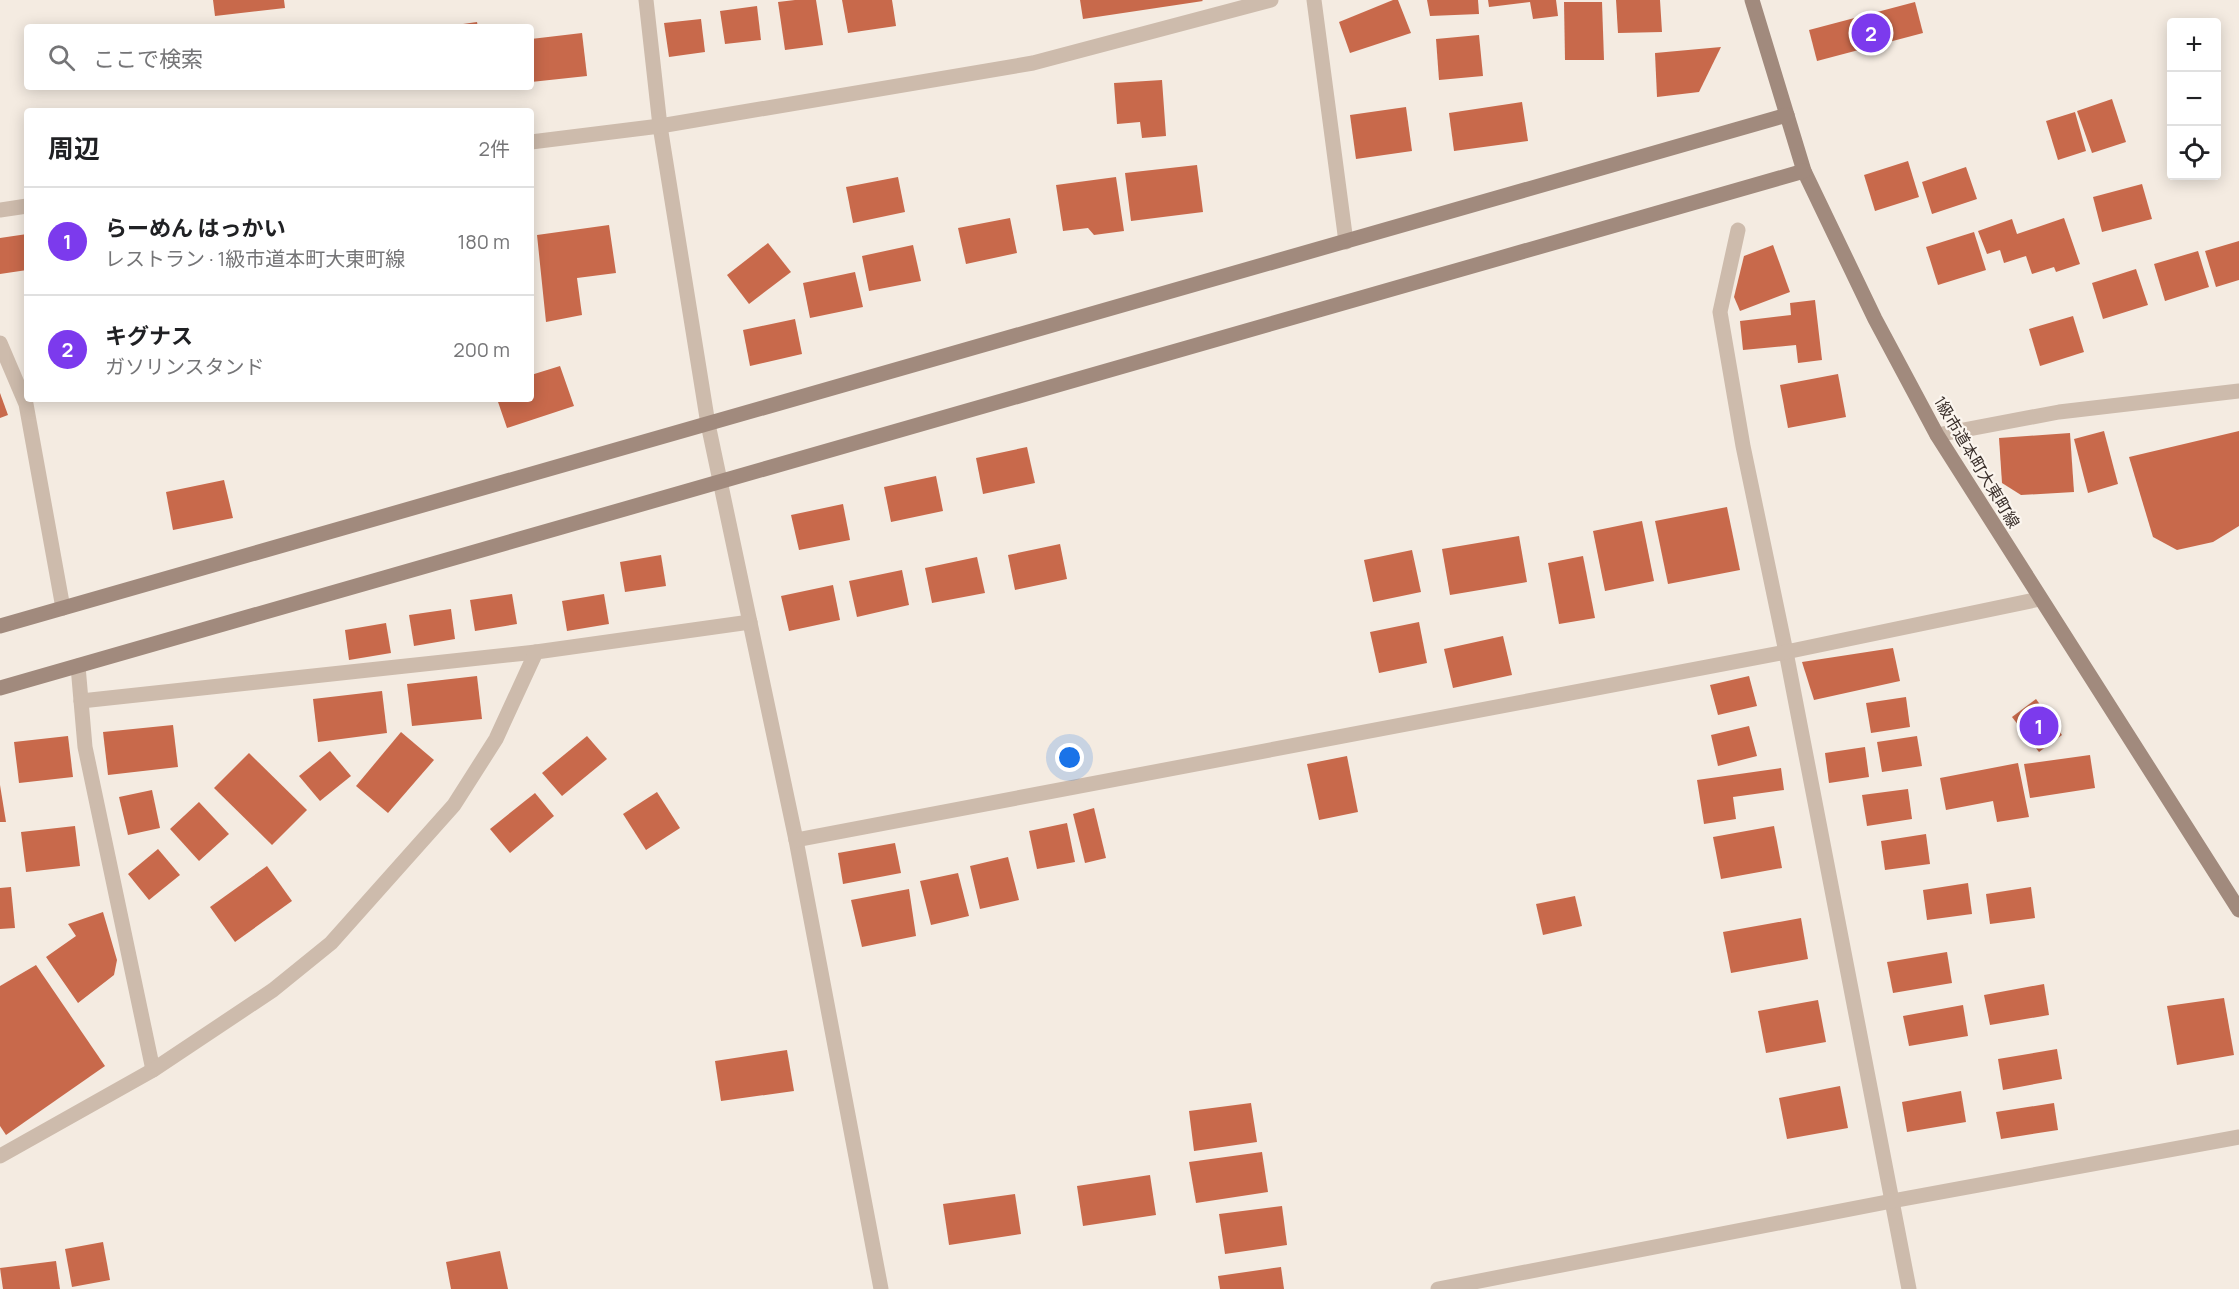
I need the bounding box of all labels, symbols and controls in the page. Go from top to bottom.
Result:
pin: 2 [1852,10,1890,56]
map controls [2167,18,2221,180]
button: + [2167,18,2221,72]
search box [24,24,534,90]
icon: search [45,41,78,74]
text: ここで検索 [93,44,203,74]
button: − [2167,72,2221,126]
button: locate [2167,126,2221,180]
text: 周辺 [48,130,100,166]
text: 2件 [479,135,510,162]
text: らーめん はっかい [105,213,285,243]
text: 1 [63,228,72,255]
text: 180 m [457,228,510,255]
text: レストラン · 1級市道本町大東町線 [105,245,405,272]
text: キグナス [105,321,193,351]
text: 2 [62,336,73,363]
text: 200 m [453,336,510,363]
text: ガソリンスタンド [105,353,265,380]
street label: 1級市道本町大東町線 [1929,392,2025,532]
pin: 1 [2020,704,2058,748]
your location [1055,743,1084,772]

